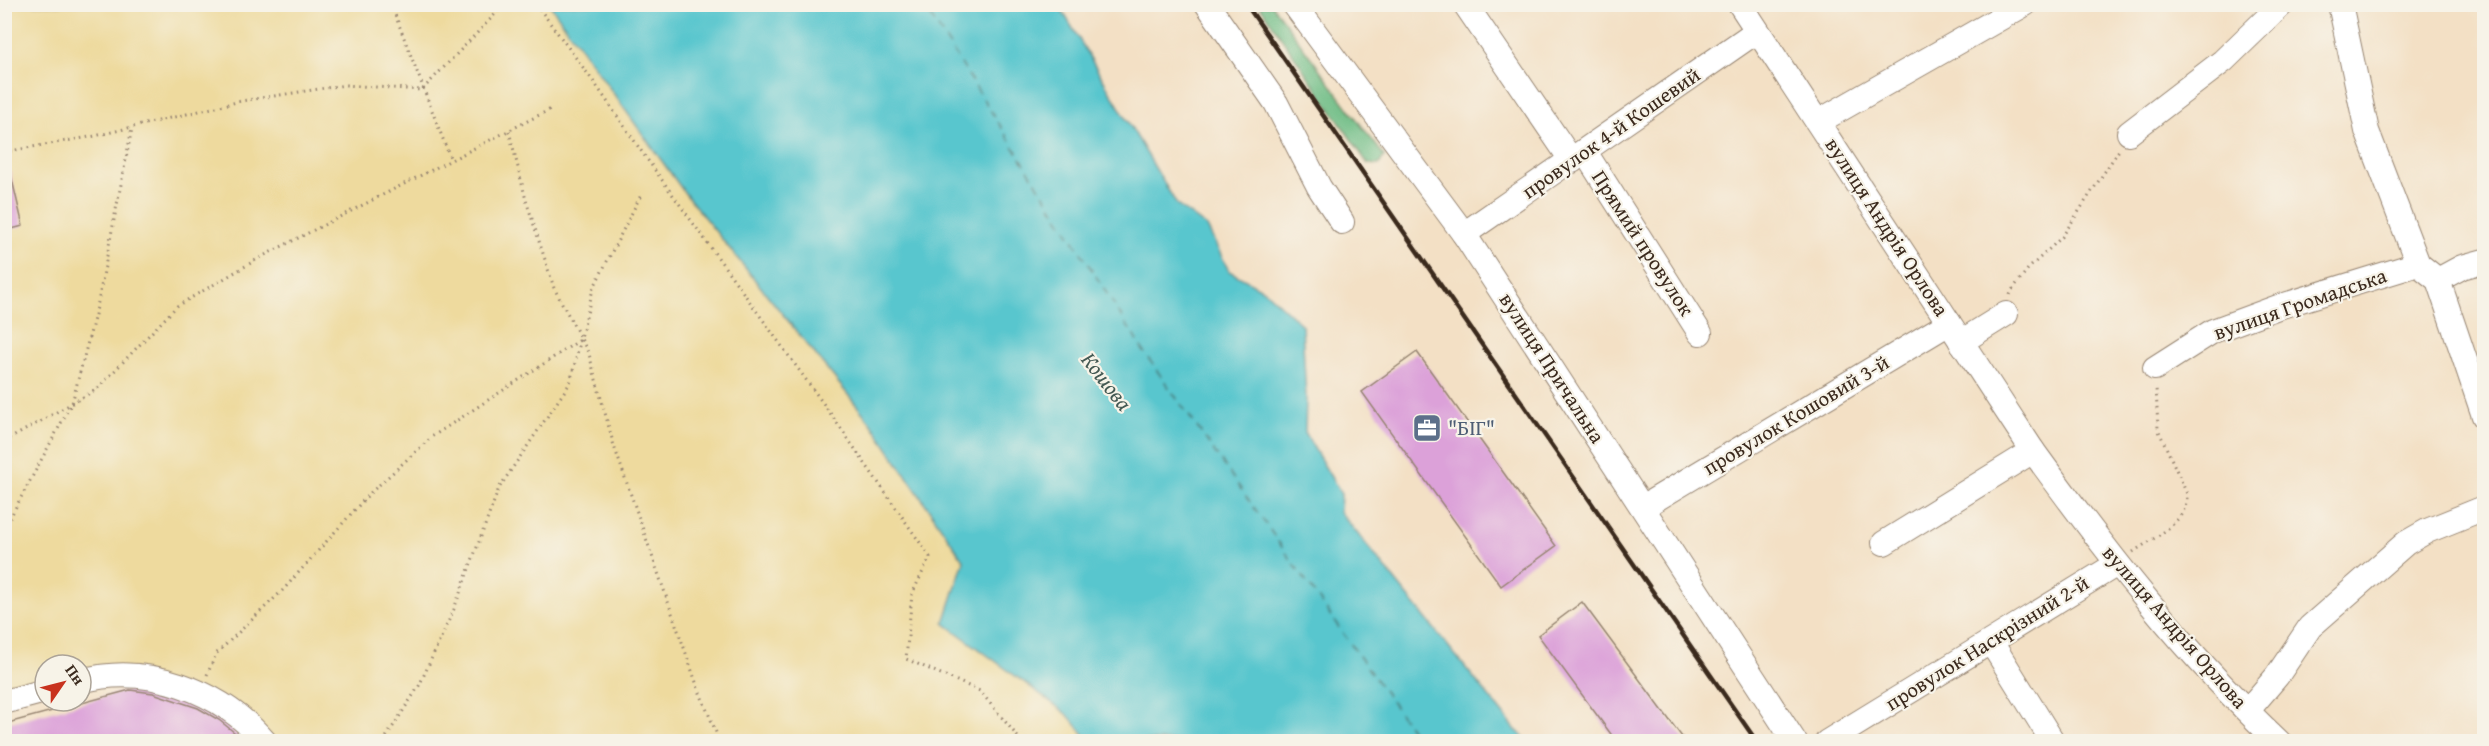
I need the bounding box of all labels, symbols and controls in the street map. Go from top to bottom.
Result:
street label: провулок 4-й Кошевий [1515,59,1706,206]
street label: вулиця Андрія Орлова [1818,131,1957,322]
street label: Прямий провулок [1585,164,1702,322]
street label: вулиця Громадська [2209,259,2390,348]
street label: вулиця Причальна [1492,286,1613,449]
water label: Кошова [1074,345,1140,417]
street label: провулок Кошовий 3-й [1697,347,1895,483]
office icon: "БІГ" [1411,412,1443,444]
place label: "БІГ" [1448,412,1495,443]
street label: вулиця Андрія Орлова [2096,538,2255,715]
street label: провулок Наскрізний 2-й [1879,567,2095,718]
north arrow [33,653,93,713]
text: Пн [60,659,91,690]

